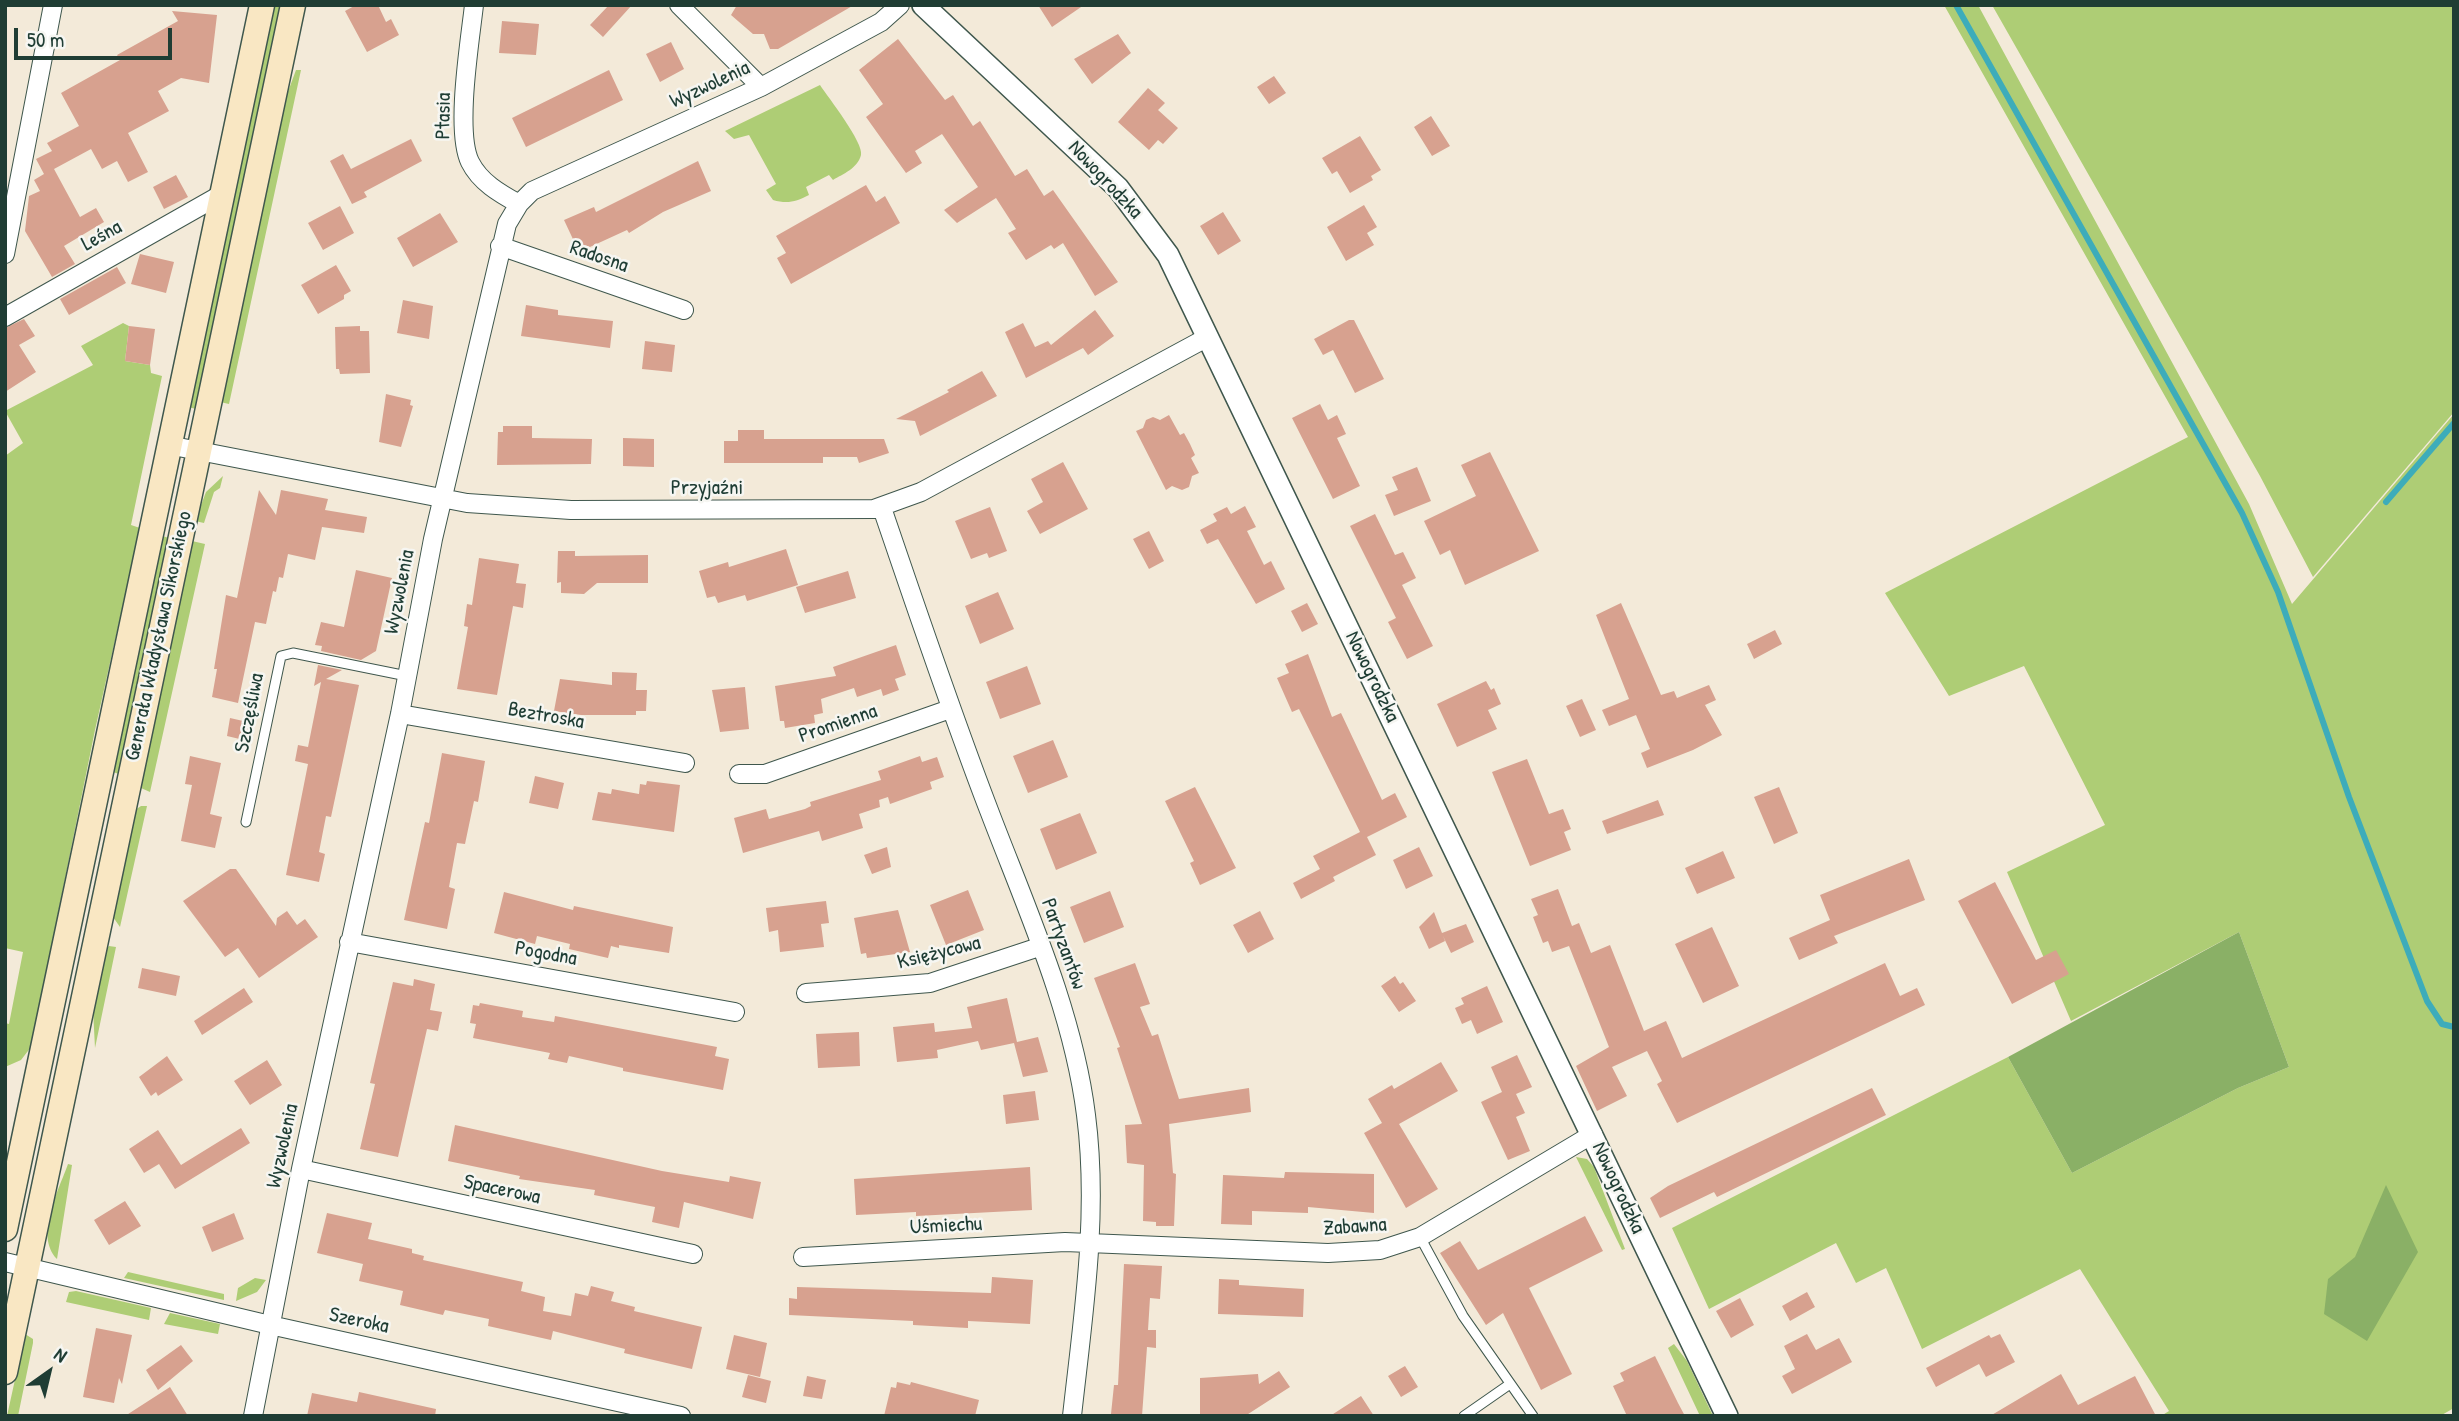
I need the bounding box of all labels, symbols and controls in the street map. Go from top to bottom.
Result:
scale bar [18,14,175,58]
text: 50 m [27,25,64,54]
street label: Wyzwolenia [666,56,754,114]
street label: Ptasia [431,92,457,140]
street label: Nowogrodzka [1062,136,1148,224]
street label: Leśna [78,215,126,257]
street label: Radosna [566,235,632,279]
street label: Przyjaźni [671,475,743,501]
street label: Generała Władysława Sikorskiego [120,509,198,763]
street label: Wyzwolenia [379,548,421,636]
street label: Nowogrodzka [1339,628,1405,726]
street label: Szczęśliwa [230,671,270,755]
street label: Beztroska [506,697,586,735]
street label: Promienna [796,699,880,749]
street label: Partyzantów [1035,895,1091,993]
street label: Księżycowa [895,931,983,975]
street label: Pogodna [513,936,579,972]
street label: Wyzwolenia [262,1102,304,1190]
street label: Nowogrodzka [1586,1138,1650,1238]
street label: Spacerowa [461,1170,543,1210]
street label: Uśmiechu [909,1212,983,1240]
street label: Zabawna [1323,1212,1387,1242]
street label: Szeroka [327,1302,391,1340]
north arrow [14,1337,84,1407]
text: N [49,1341,72,1368]

